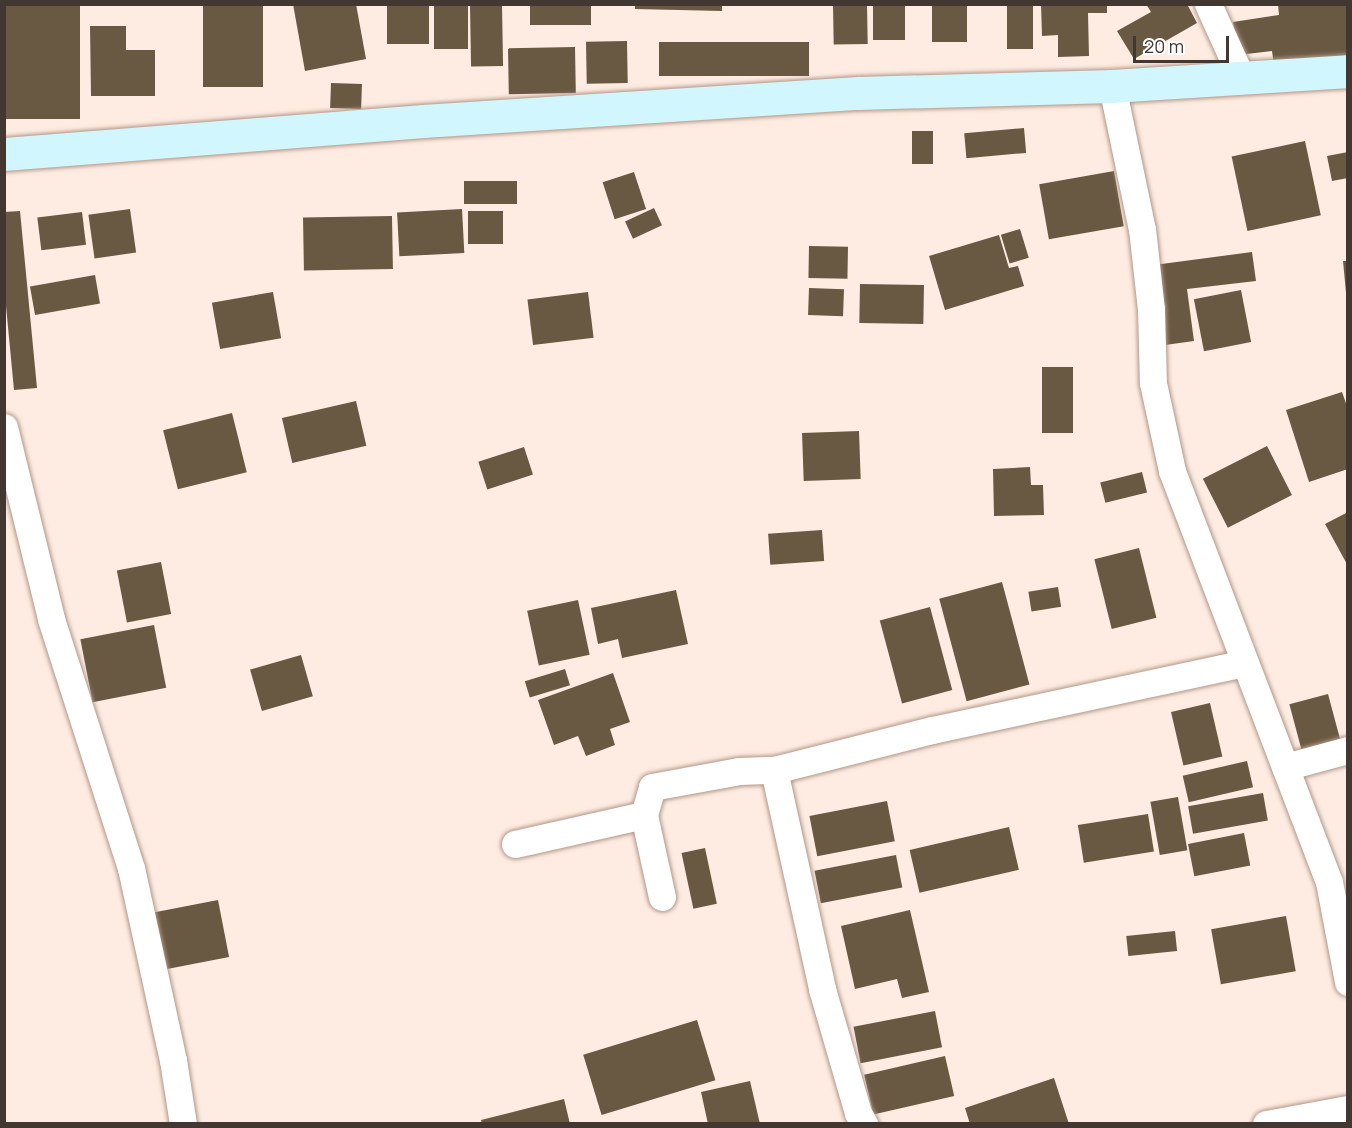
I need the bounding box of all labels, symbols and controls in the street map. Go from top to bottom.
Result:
scale bar [1136,24,1232,62]
text: 20 m [1144,34,1184,58]

